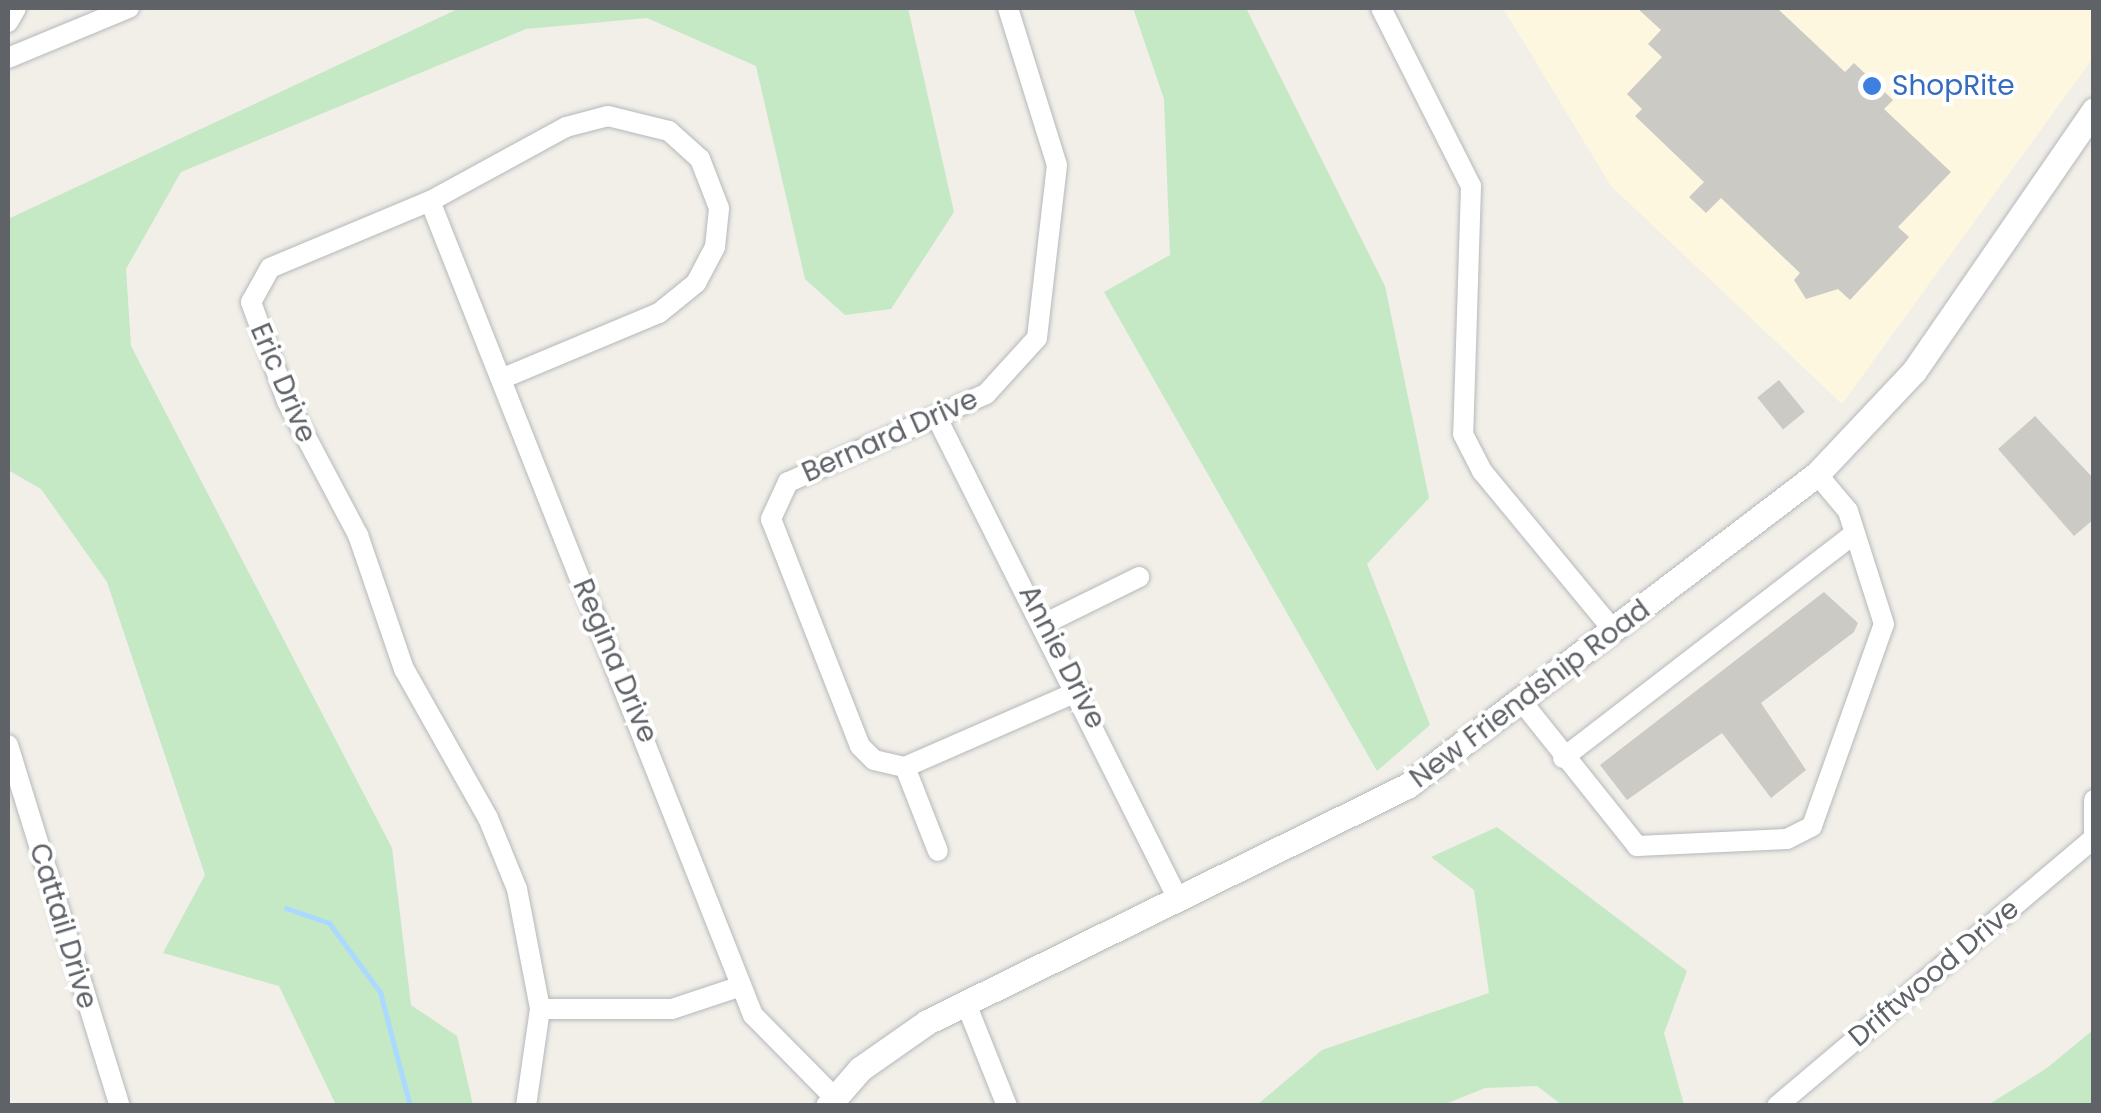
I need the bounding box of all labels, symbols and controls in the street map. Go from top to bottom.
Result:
place label: ShopRite [1892,69,2015,103]
marker: ShopRite [1861,75,1883,97]
street label: Eric Drive [243,318,323,448]
street label: Bernard Drive [797,382,983,490]
street label: Regina Drive [565,574,665,748]
street label: Annie Drive [1011,580,1113,734]
street label: New Friendship Road [1403,593,1657,795]
street label: Cattail Drive [22,839,104,1013]
street label: Driftwood Drive [1842,892,2026,1054]

